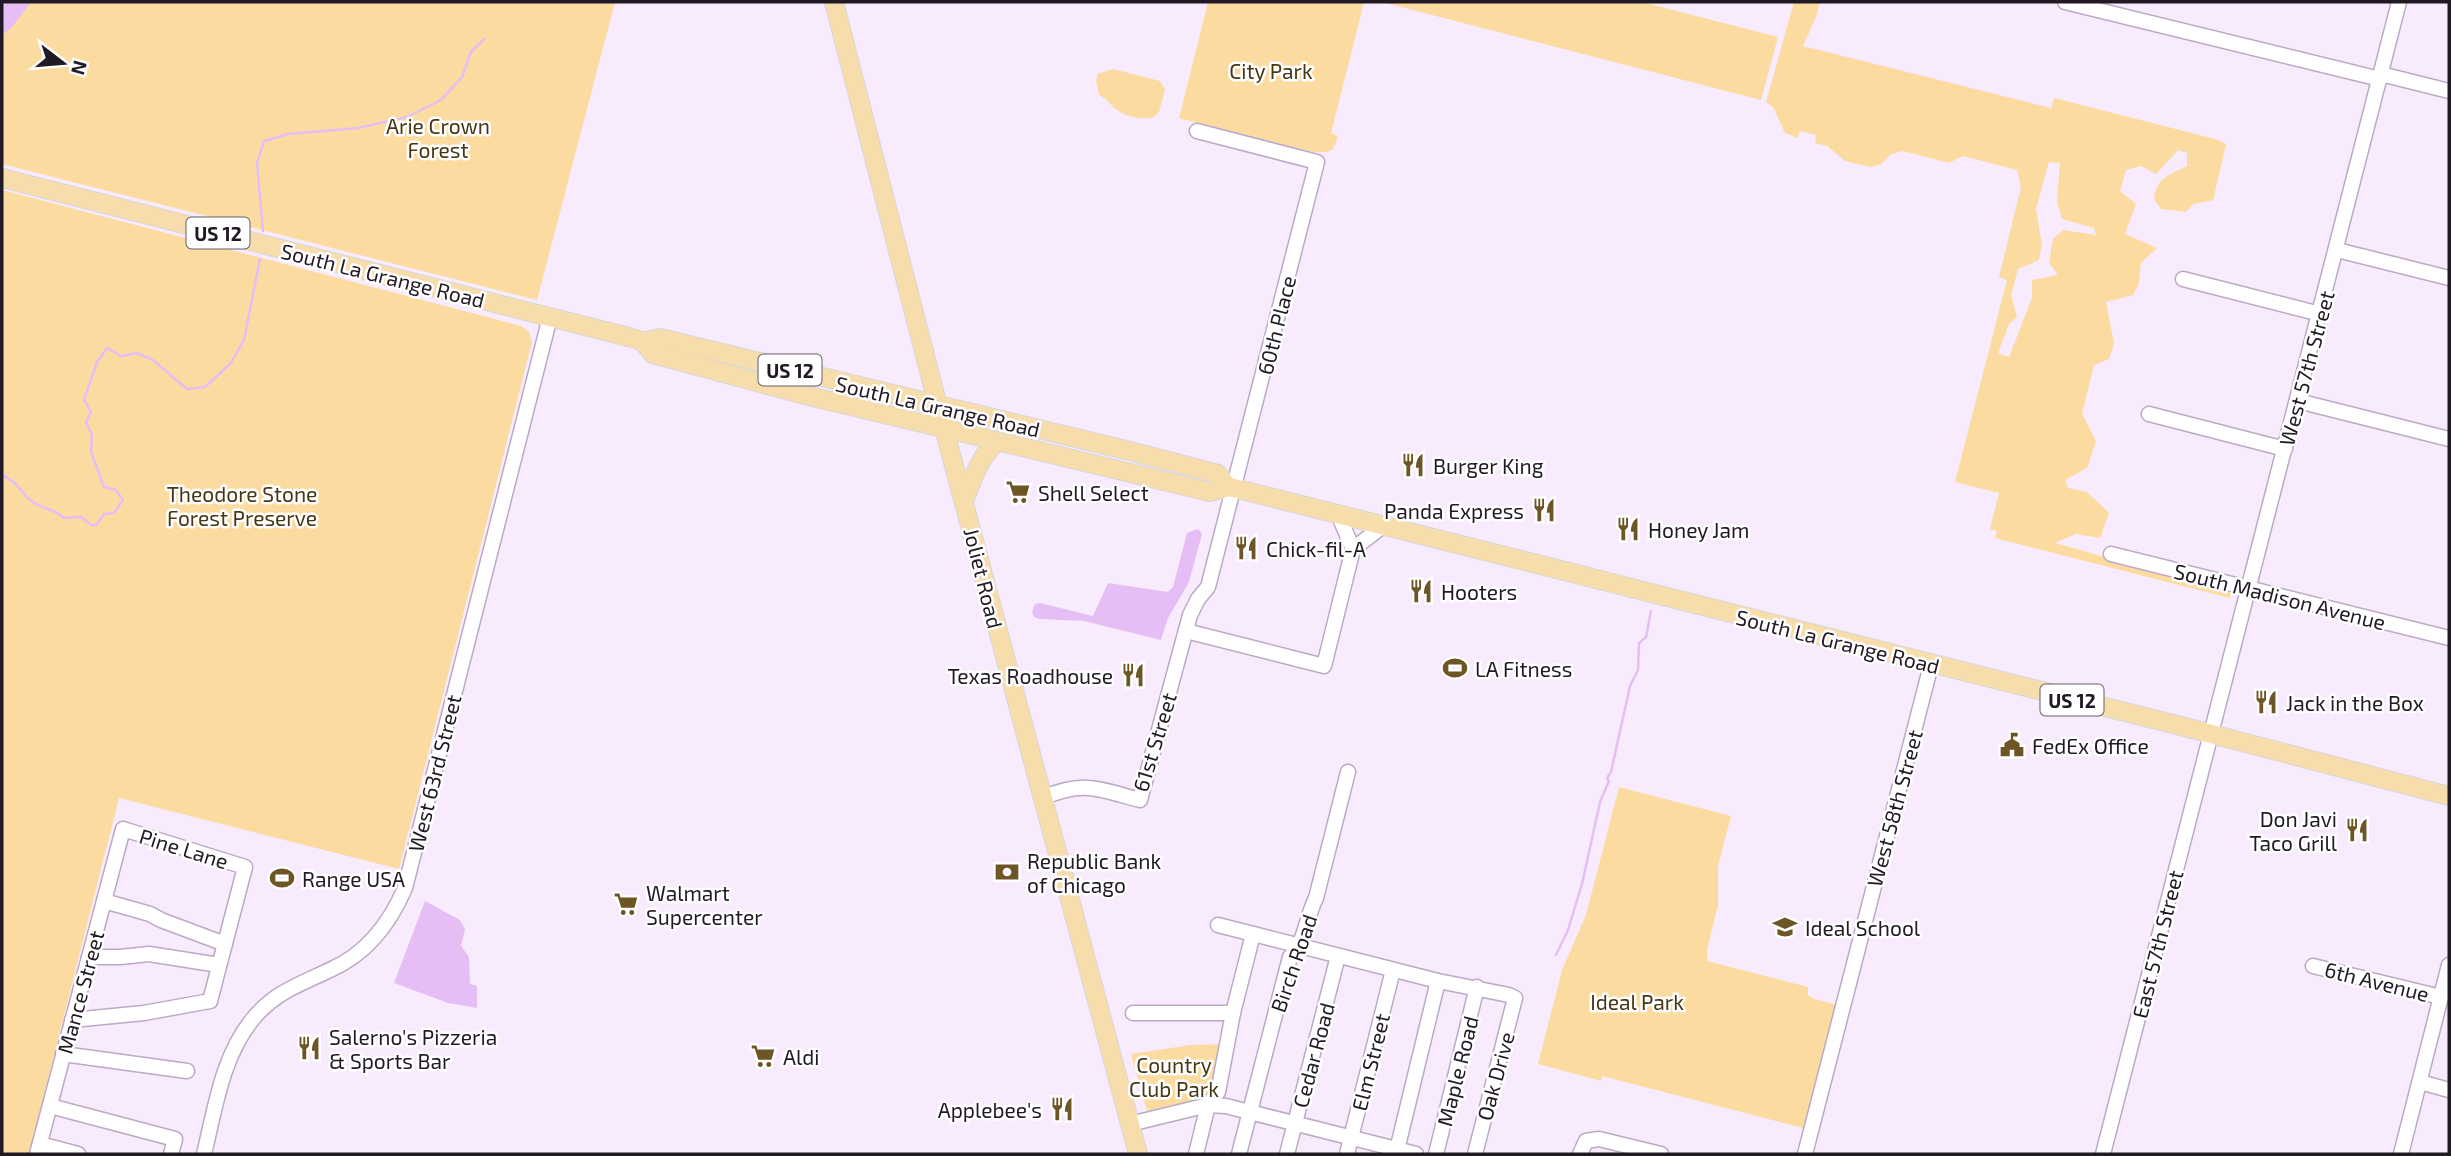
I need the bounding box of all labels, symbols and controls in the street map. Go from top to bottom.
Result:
north arrow [28,28,98,98]
text: N [67,58,93,78]
park label: City Park [1229,58,1313,83]
park label: Arie Crown Forest [386,113,490,162]
road number: US 12 [186,218,249,248]
street label: South La Grange Road [279,238,487,312]
street label: 60th Place [1252,273,1300,377]
street label: West 57th Street [2273,288,2339,448]
road number: US 12 [758,354,822,386]
street label: South La Grange Road [833,370,1043,442]
restaurant icon: Burger King [1399,451,1427,479]
place label: Burger King [1433,453,1544,478]
supermarket icon: Shell Select [1004,478,1032,506]
place label: Shell Select [1038,480,1149,505]
park label: Theodore Stone Forest Preserve [167,481,317,530]
restaurant icon: Panda Express [1530,496,1558,524]
place label: Panda Express [1384,498,1524,523]
restaurant icon: Honey Jam [1614,515,1642,543]
place label: Honey Jam [1648,517,1749,542]
street label: Joliet Road [959,525,1009,631]
restaurant icon: Chick-fil-A [1232,534,1260,562]
place label: Chick-fil-A [1266,536,1366,561]
street label: South Madison Avenue [2172,558,2388,634]
restaurant icon: Hooters [1407,577,1435,605]
place label: Hooters [1441,579,1517,604]
street label: South La Grange Road [1734,604,1942,678]
sports icon: LA Fitness [1441,654,1469,682]
place label: LA Fitness [1475,656,1572,681]
restaurant icon: Texas Roadhouse [1119,661,1147,689]
place label: Texas Roadhouse [947,663,1113,688]
road number: US 12 [2040,684,2104,716]
restaurant icon: Jack in the Box [2252,688,2280,716]
street label: 61st Street [1127,690,1181,794]
place label: Jack in the Box [2286,690,2424,715]
street label: West 63rd Street [402,692,466,854]
street label: West 58th Street [1861,727,1927,889]
public building icon: FedEx Office [1998,731,2026,759]
place label: FedEx Office [2032,733,2149,758]
place label: Don Javi Taco Grill [2249,806,2338,855]
restaurant icon: Don Javi Taco Grill [2343,816,2371,844]
street label: Pine Lane [137,823,231,873]
place label: Republic Bank of Chicago [1027,848,1161,897]
bank icon: Republic Bank of Chicago [993,858,1021,886]
sports icon: Range USA [268,864,296,892]
place label: Range USA [302,866,405,891]
street label: East 57th Street [2126,867,2188,1021]
place label: Walmart Supercenter [646,880,763,929]
supermarket icon: Walmart Supercenter [612,890,640,918]
street label: Birch Road [1265,911,1321,1015]
school or university icon: Ideal School [1771,913,1799,941]
place label: Ideal School [1805,915,1921,940]
street label: Mance Street [52,928,108,1056]
street label: 6th Avenue [2322,956,2432,1006]
park label: Ideal Park [1590,989,1684,1014]
street label: Cedar Road [1287,1000,1339,1110]
street label: Elm Street [1346,1011,1394,1113]
street label: Maple Road [1431,1013,1483,1129]
place label: Salerno's Pizzeria & Sports Bar [329,1024,497,1073]
street label: Oak Drive [1471,1029,1519,1123]
restaurant icon: Salerno's Pizzeria & Sports Bar [295,1034,323,1062]
supermarket icon: Aldi [749,1042,777,1070]
place label: Aldi [783,1044,820,1069]
park label: Country Club Park [1129,1052,1219,1101]
restaurant icon: Applebee's [1048,1095,1076,1123]
place label: Applebee's [938,1097,1042,1122]

